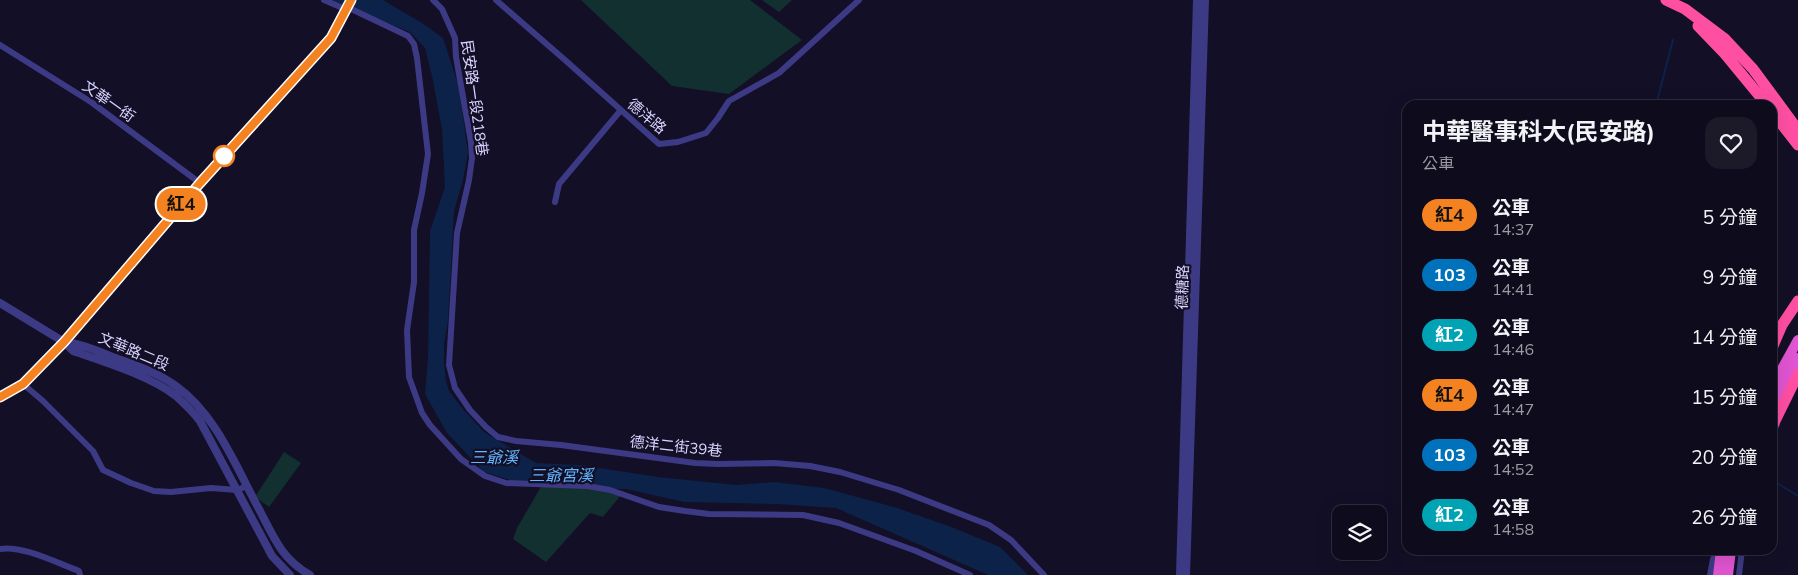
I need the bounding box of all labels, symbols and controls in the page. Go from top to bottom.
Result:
street label: 民安路一段218巷 [457,39,493,157]
street label: 文華一街 [79,76,139,126]
street label: 德洋路 [624,94,670,138]
text: 中華醫事科大(民安路) [1422,116,1655,146]
button: heart [1705,117,1757,169]
unlabelled marker [213,145,235,167]
text: 公車 [1422,153,1454,173]
line badge: 紅4 [158,188,204,220]
text: 紅4 [167,192,195,215]
text: 公車 [1492,195,1530,219]
text: 紅4 [1435,203,1464,226]
text: 5 分鐘 [1703,205,1757,229]
text: 14:37 [1492,219,1534,239]
text: 公車 [1492,255,1530,279]
text: 103 [1433,263,1466,286]
street label: 德糖路 [1172,264,1192,310]
text: 9 分鐘 [1703,265,1757,289]
text: 14:41 [1492,279,1534,299]
text: 公車 [1492,315,1530,339]
text: 紅2 [1435,323,1464,346]
text: 14 分鐘 [1691,325,1757,349]
street label: 文華路二段 [96,328,172,374]
text: 14:46 [1492,339,1534,359]
text: 公車 [1492,375,1530,399]
text: 紅4 [1435,383,1464,406]
text: 15 分鐘 [1691,385,1757,409]
text: 14:47 [1492,399,1534,419]
street label: 德洋二街39巷 [629,432,723,460]
text: 公車 [1492,435,1530,459]
text: 103 [1433,443,1466,466]
text: 20 分鐘 [1691,445,1757,469]
water label: 三爺溪 [470,447,520,467]
text: 14:52 [1492,459,1534,479]
water label: 三爺宮溪 [529,465,595,485]
text: 公車 [1492,495,1530,519]
text: 紅2 [1435,503,1464,526]
map controls [1332,505,1387,560]
button: layers [1332,505,1387,560]
text: 26 分鐘 [1691,505,1757,529]
text: 14:58 [1492,519,1534,539]

